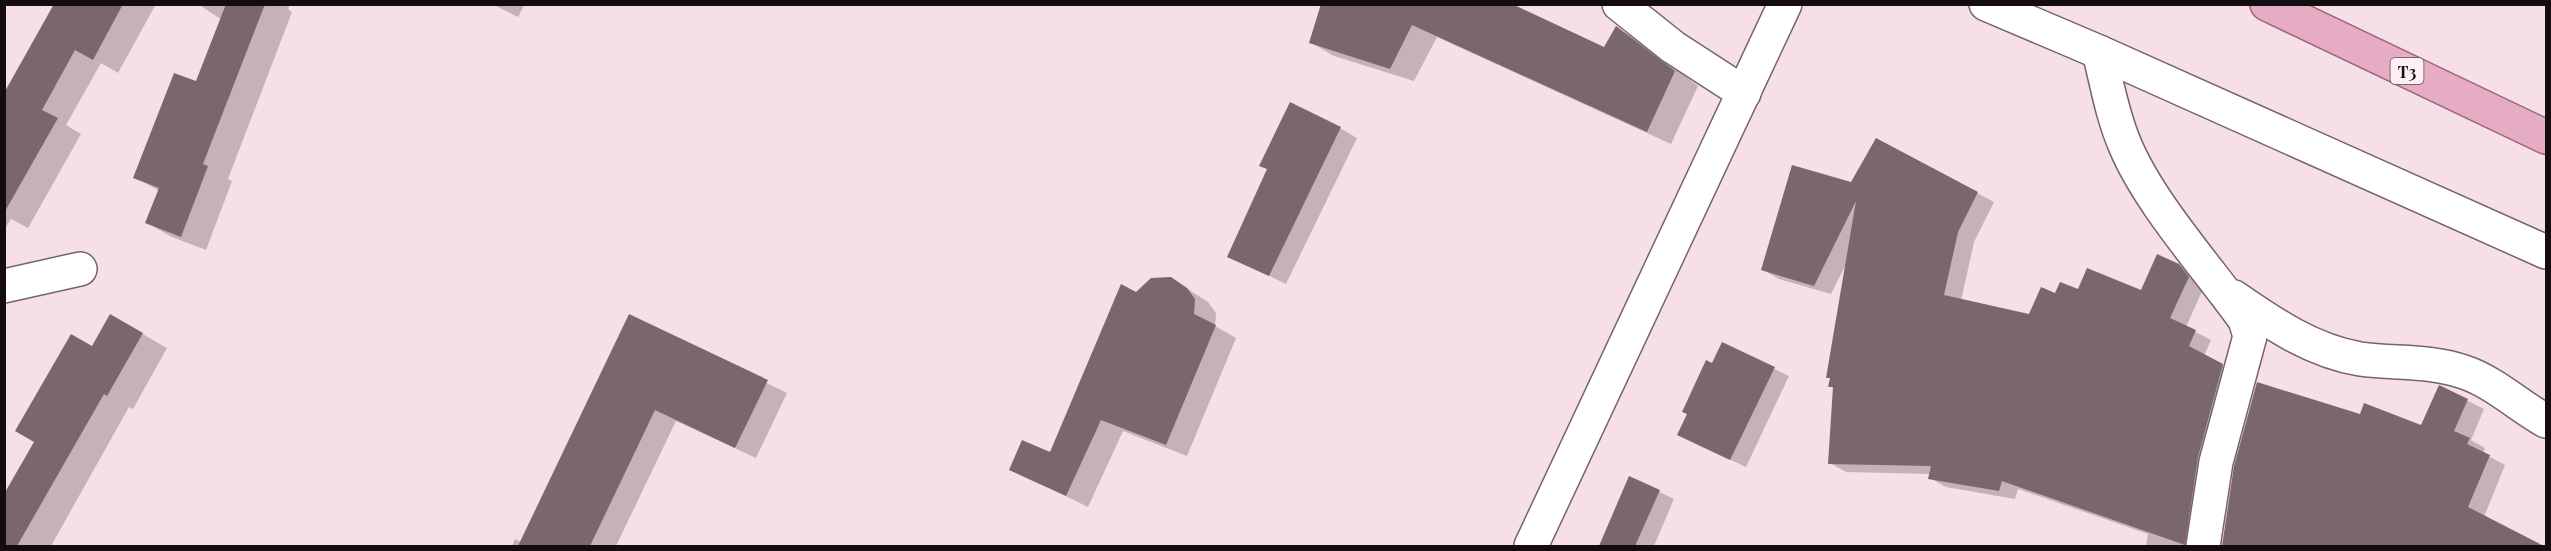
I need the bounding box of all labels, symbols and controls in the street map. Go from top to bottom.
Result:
road number: T3 [2390,58,2424,84]

